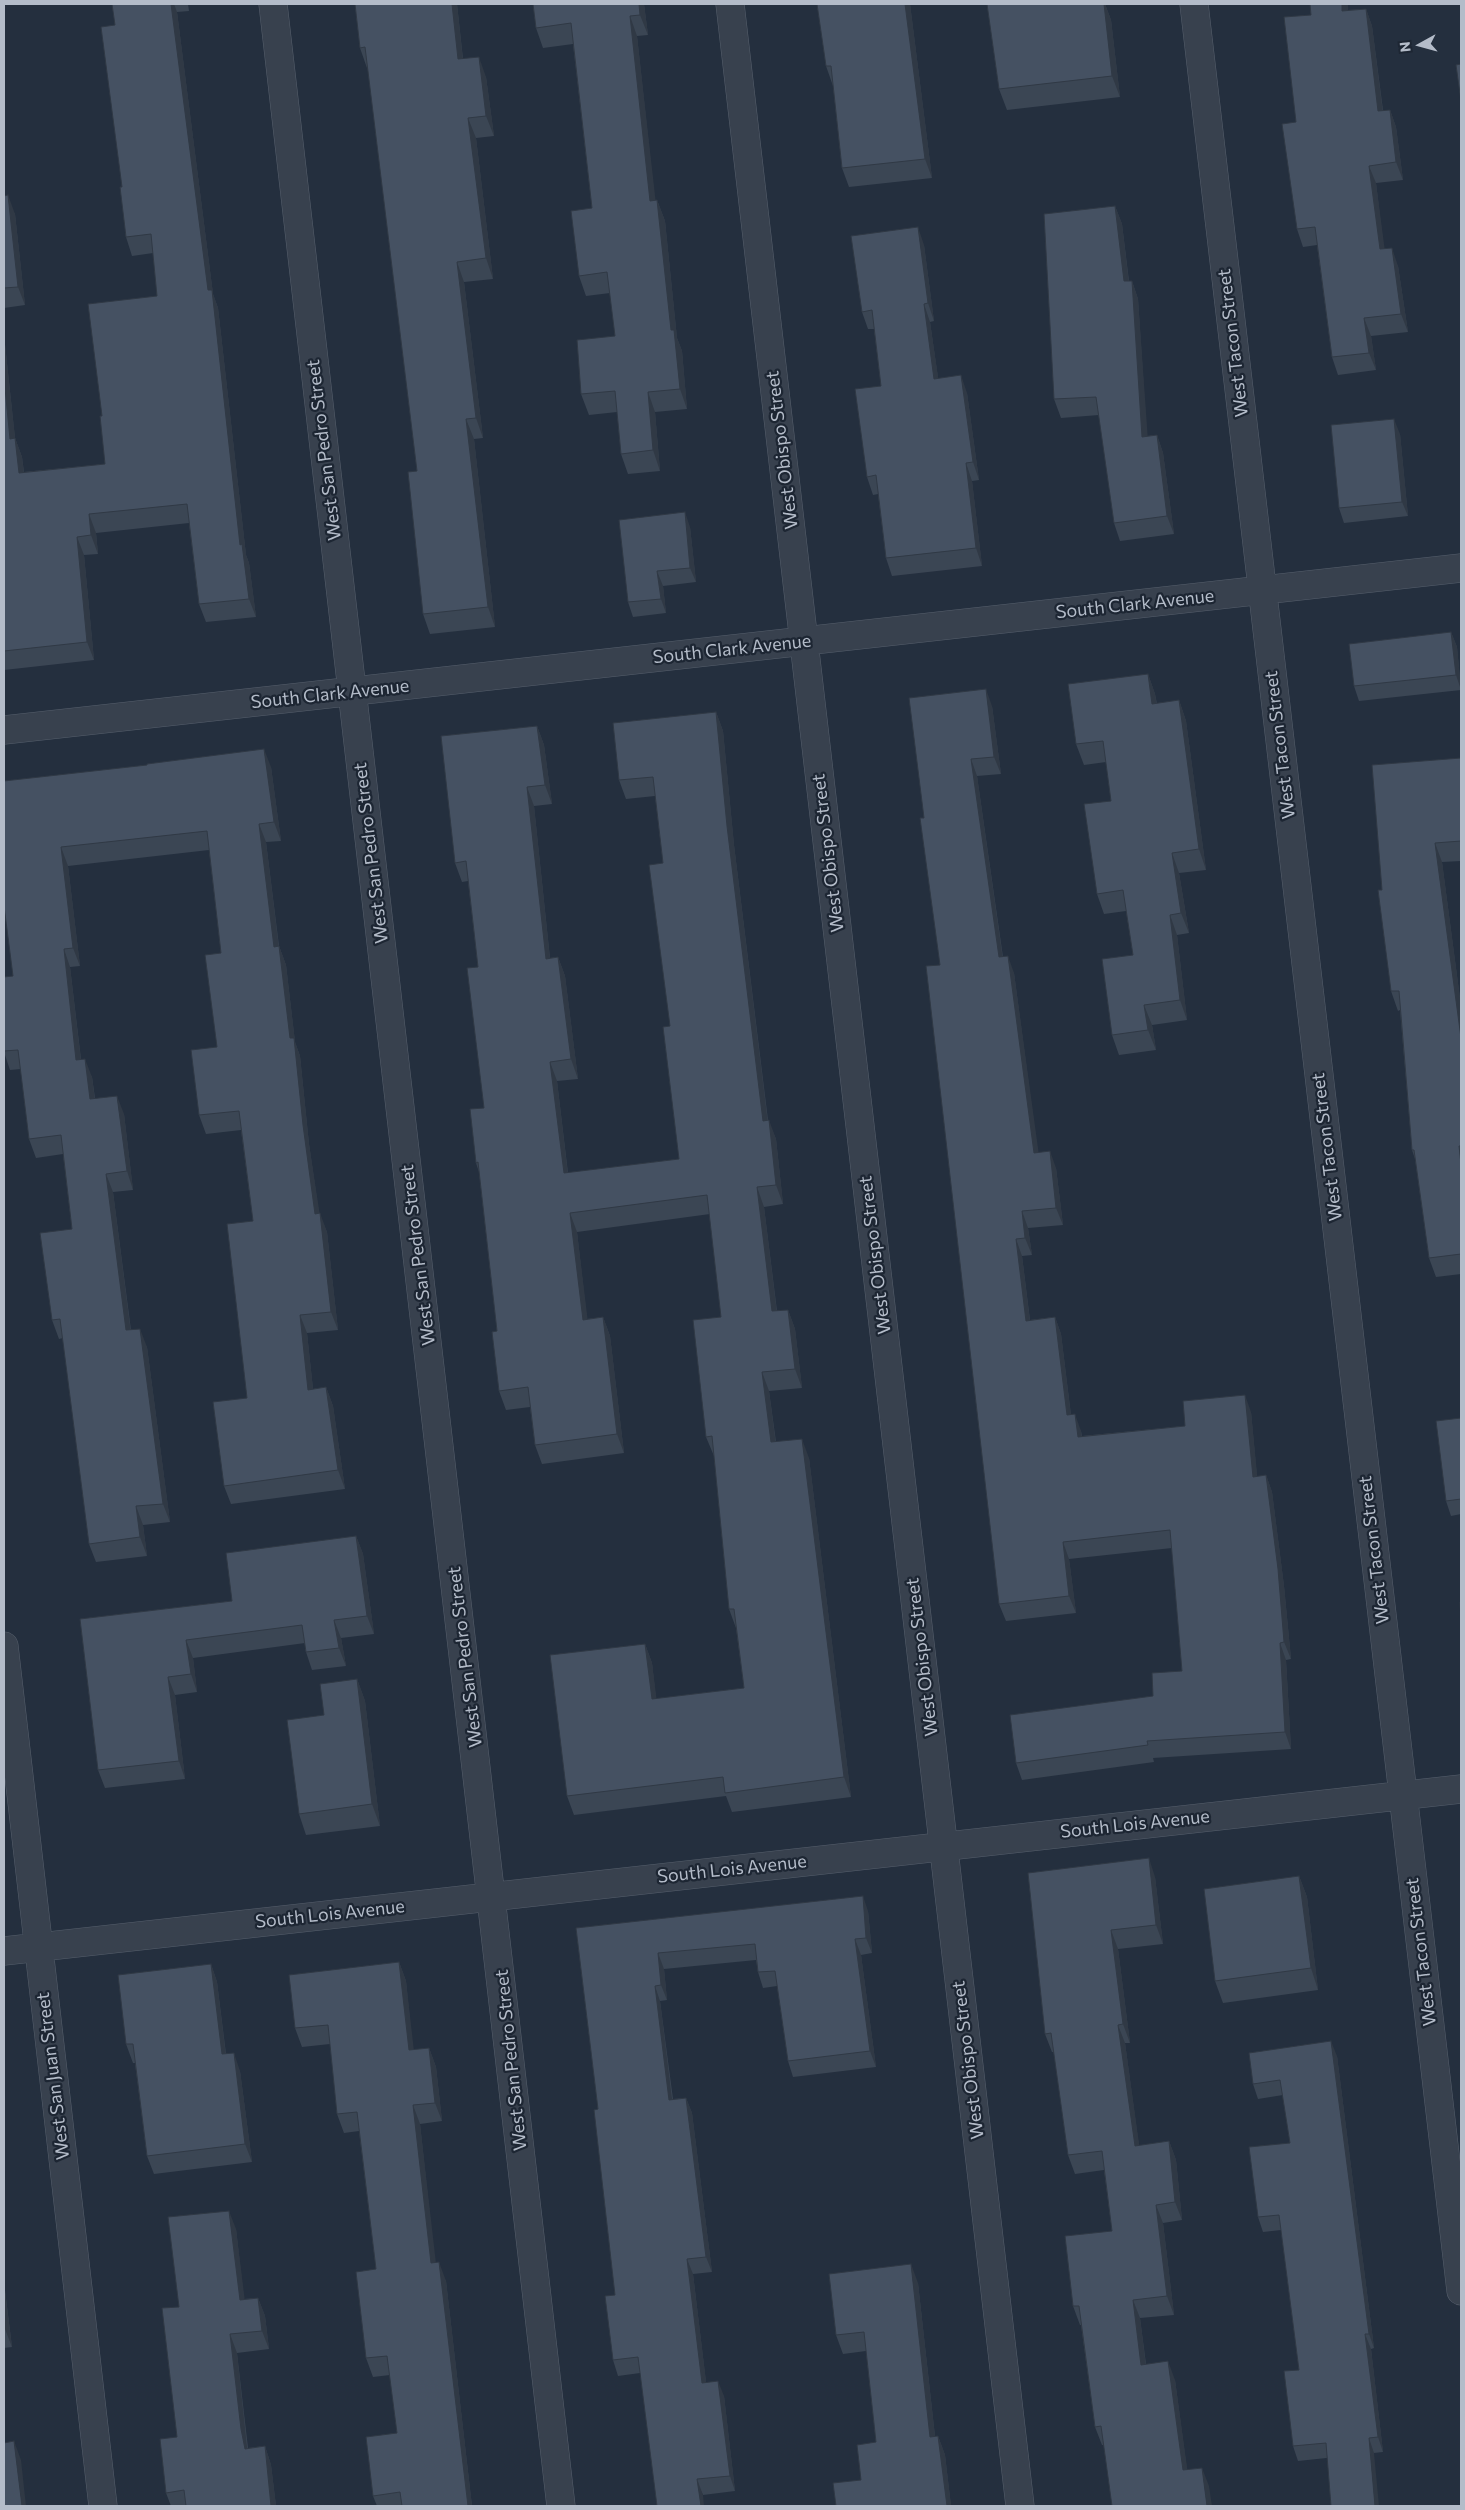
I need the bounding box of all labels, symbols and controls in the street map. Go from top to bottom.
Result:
north arrow [1395,20,1445,70]
text: N [1396,41,1414,53]
street label: West Tacon Street [1213,268,1253,418]
street label: West San Pedro Street [302,358,346,542]
street label: West Obispo Street [762,370,802,530]
street label: South Clark Avenue [1055,585,1215,623]
street label: South Clark Avenue [652,630,812,668]
street label: West Tacon Street [1260,670,1300,820]
street label: South Clark Avenue [250,675,410,713]
street label: West San Pedro Street [349,761,393,945]
street label: West Obispo Street [808,773,848,933]
street label: West Tacon Street [1307,1072,1347,1222]
street label: West San Pedro Street [396,1163,440,1347]
street label: West Obispo Street [855,1175,895,1335]
street label: West Tacon Street [1354,1475,1394,1625]
street label: West San Pedro Street [443,1565,487,1749]
street label: West Obispo Street [902,1577,942,1737]
street label: South Lois Avenue [1059,1805,1211,1843]
street label: South Lois Avenue [656,1850,808,1888]
street label: West Tacon Street [1401,1877,1441,2027]
street label: South Lois Avenue [254,1895,406,1933]
street label: West San Pedro Street [491,1968,531,2152]
street label: West Obispo Street [948,1980,988,2140]
street label: West San Juan Street [32,1991,74,2161]

